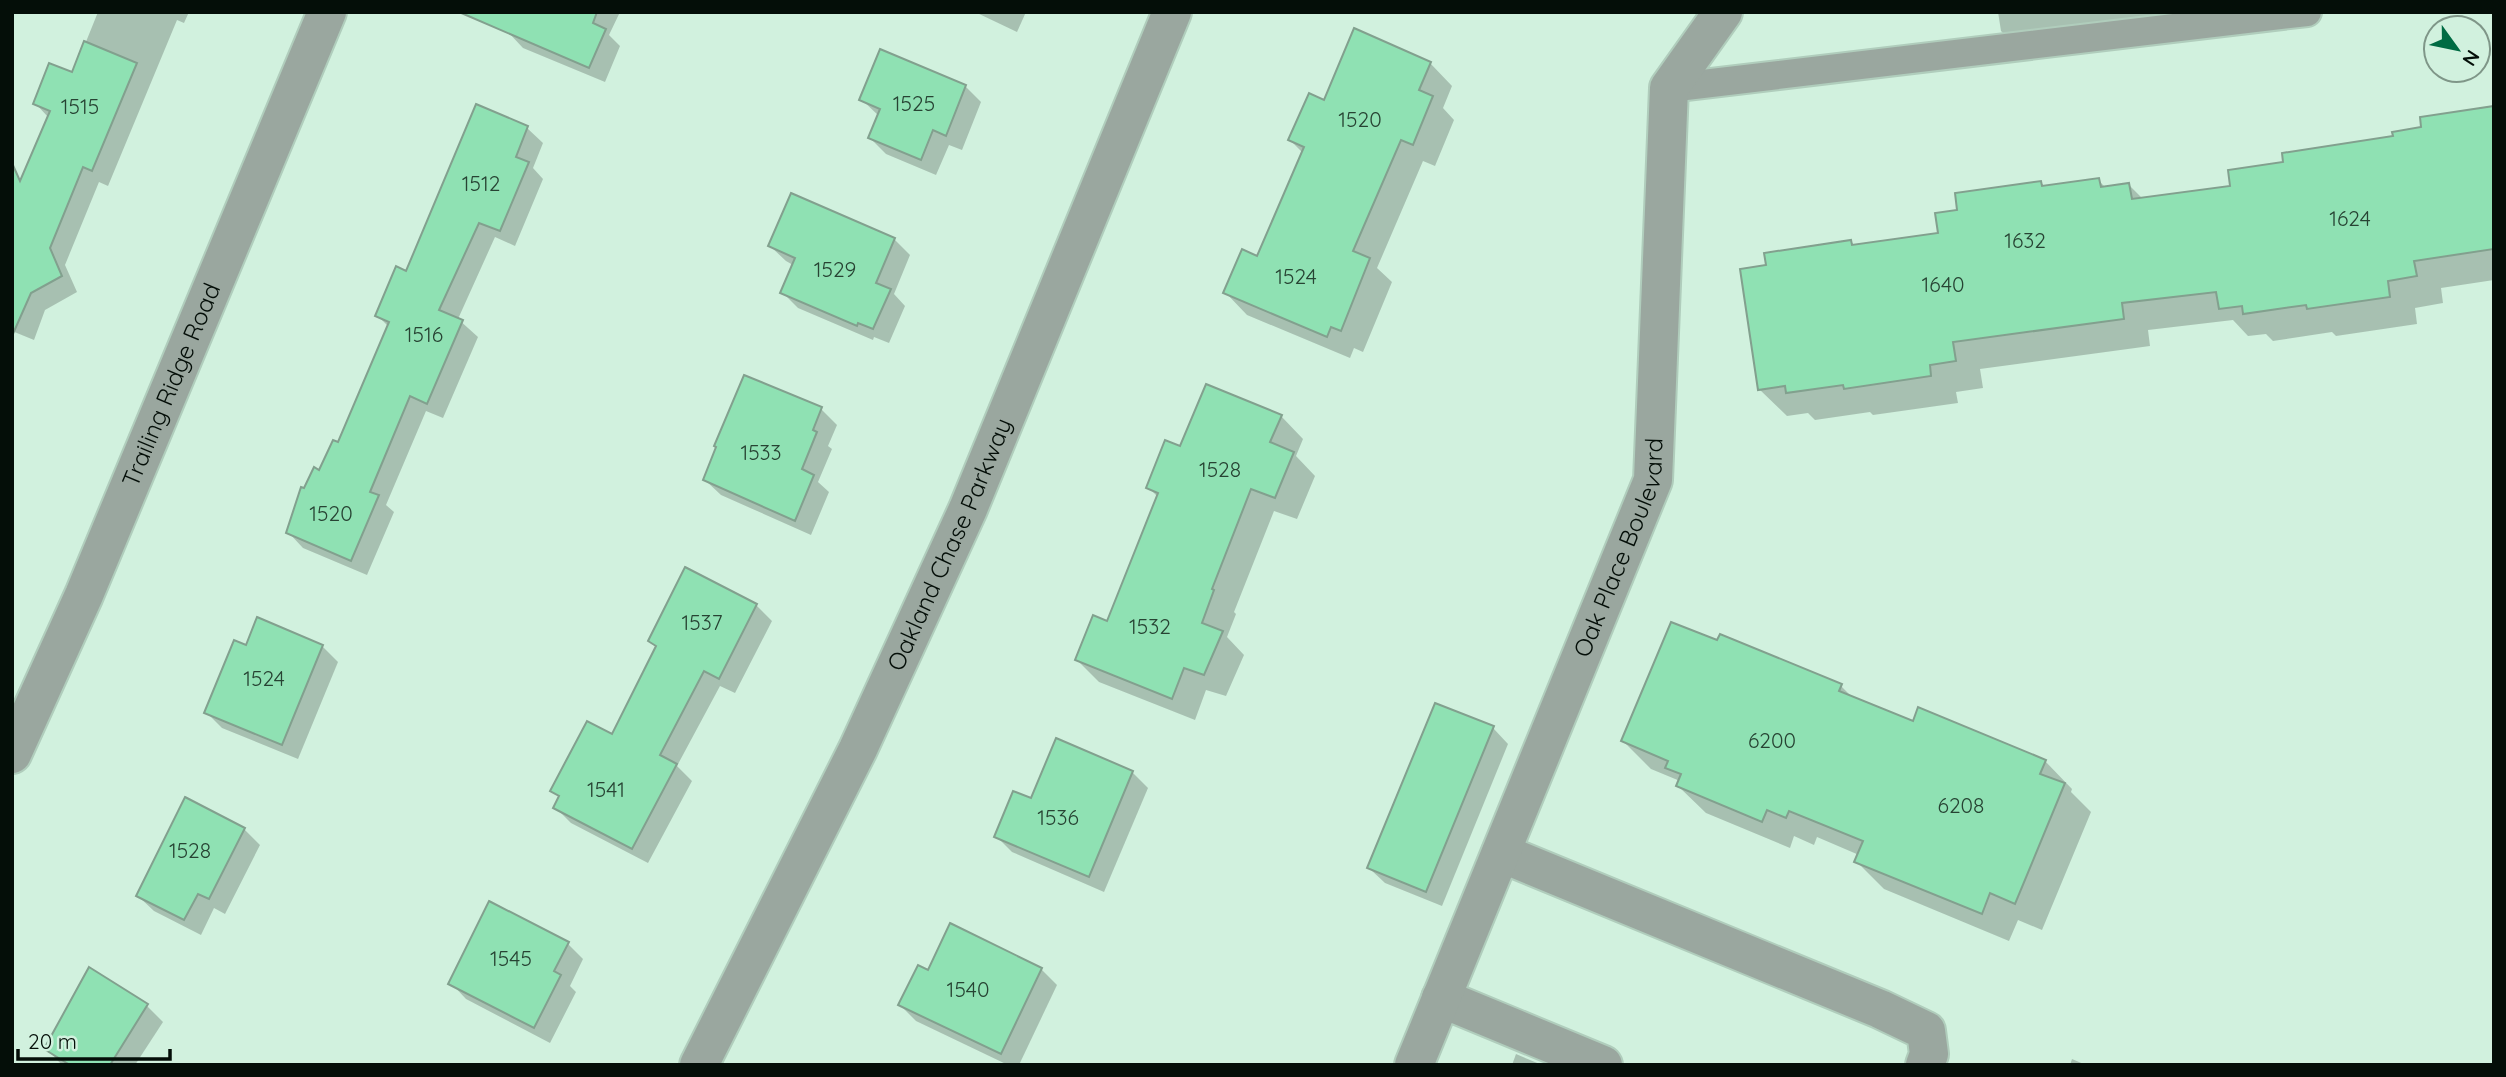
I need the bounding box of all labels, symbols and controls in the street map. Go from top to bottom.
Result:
north arrow [2422,14,2492,84]
text: N [2457,46,2485,71]
house number: 1525 [893,90,935,116]
house number: 1515 [61,93,99,119]
house number: 1520 [1338,106,1382,132]
house number: 1512 [462,170,500,196]
house number: 1624 [2329,205,2371,231]
house number: 1632 [2004,227,2046,253]
house number: 1529 [814,256,856,282]
house number: 1524 [1275,263,1317,289]
house number: 1640 [1922,271,1964,297]
street label: Trailing Ridge Road [115,278,226,491]
house number: 1516 [405,321,443,347]
street label: Oakland Chase Parkway [880,413,1018,675]
street label: Oak Place Boulevard [1566,437,1669,661]
house number: 1533 [740,439,782,465]
house number: 1528 [1199,456,1241,482]
house number: 1520 [309,500,353,526]
house number: 1537 [682,609,723,635]
house number: 1532 [1129,613,1171,639]
house number: 1524 [243,665,285,691]
house number: 6200 [1748,727,1796,753]
house number: 1541 [587,776,625,802]
house number: 6208 [1938,792,1984,818]
house number: 1536 [1037,804,1079,830]
house number: 1528 [169,837,211,863]
house number: 1545 [490,945,532,971]
house number: 1540 [947,976,989,1002]
scale bar [18,1018,170,1062]
text: 20 m [28,1028,77,1054]

